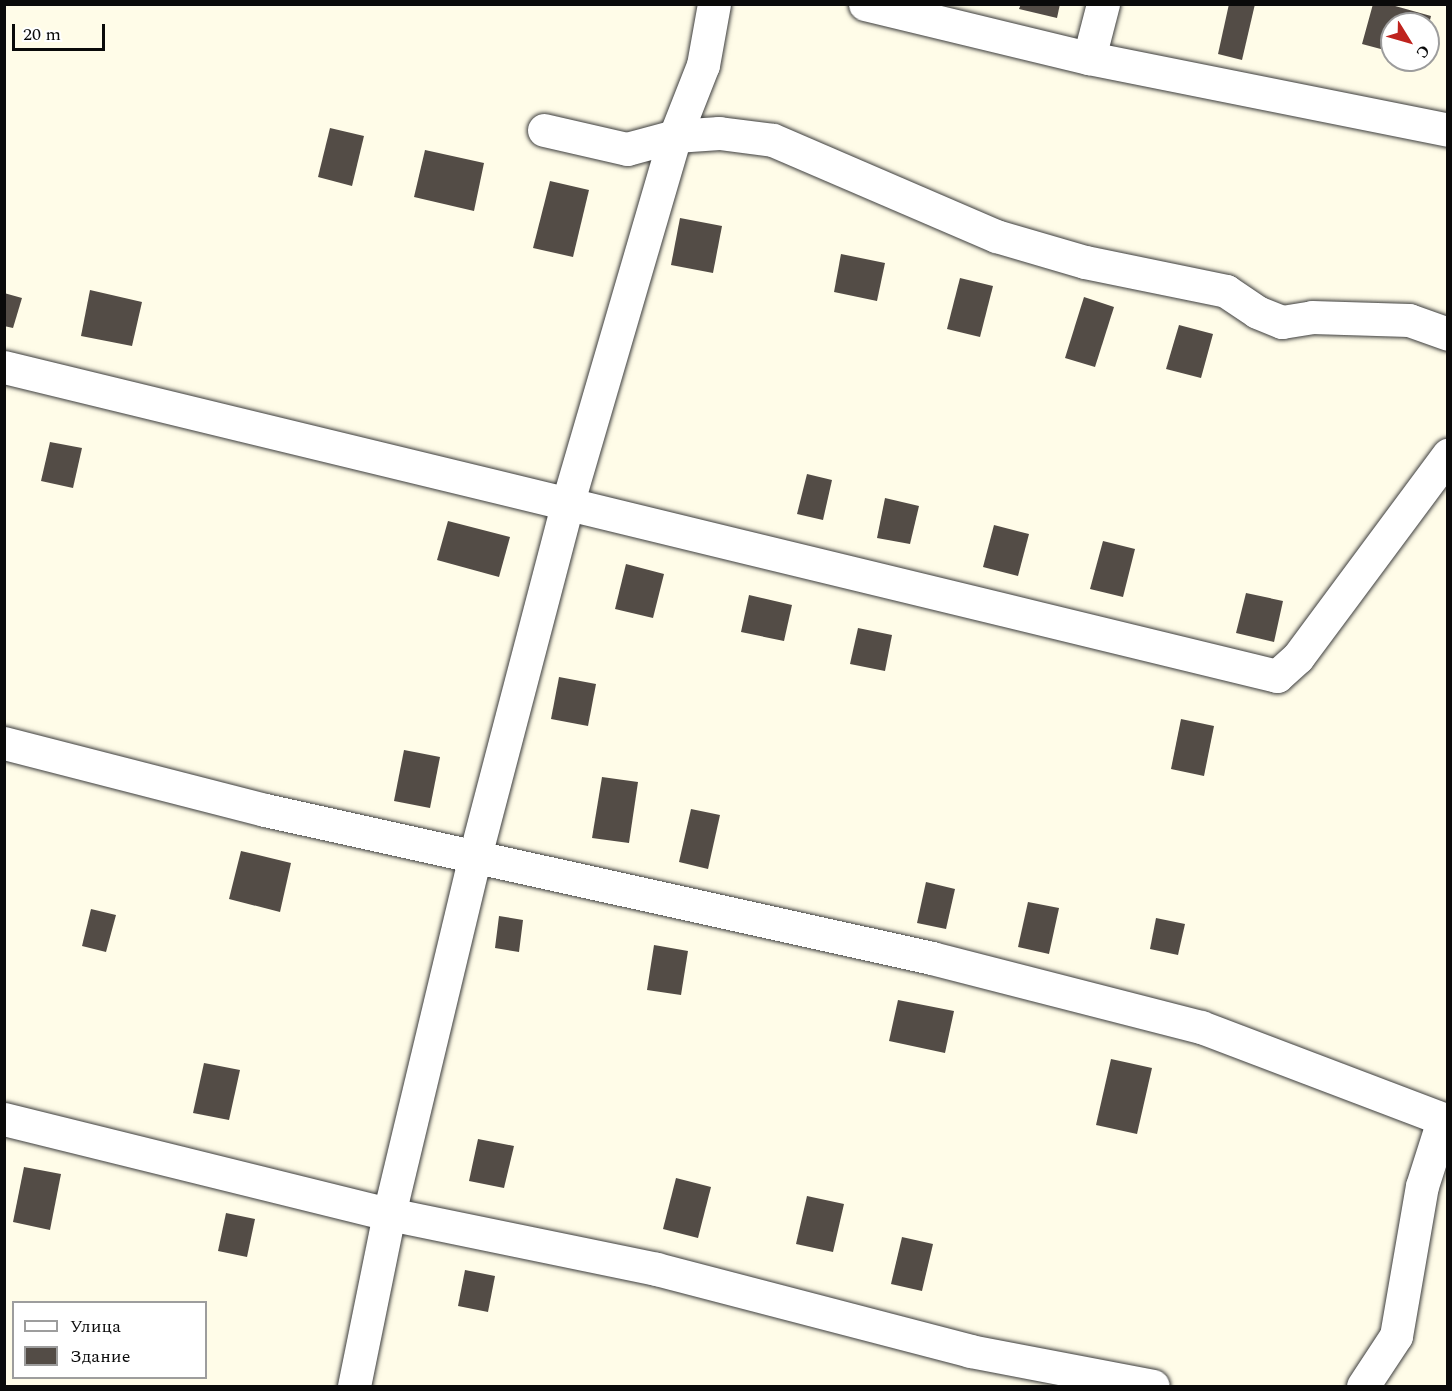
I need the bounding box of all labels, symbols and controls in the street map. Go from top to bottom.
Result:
scale bar [15,12,108,50]
north arrow [1380,12,1440,72]
text: 20 m [23,21,61,48]
text: С [1410,40,1436,63]
legend [12,1301,207,1379]
text: Улица [70,1313,121,1340]
text: Здание [70,1343,130,1370]

